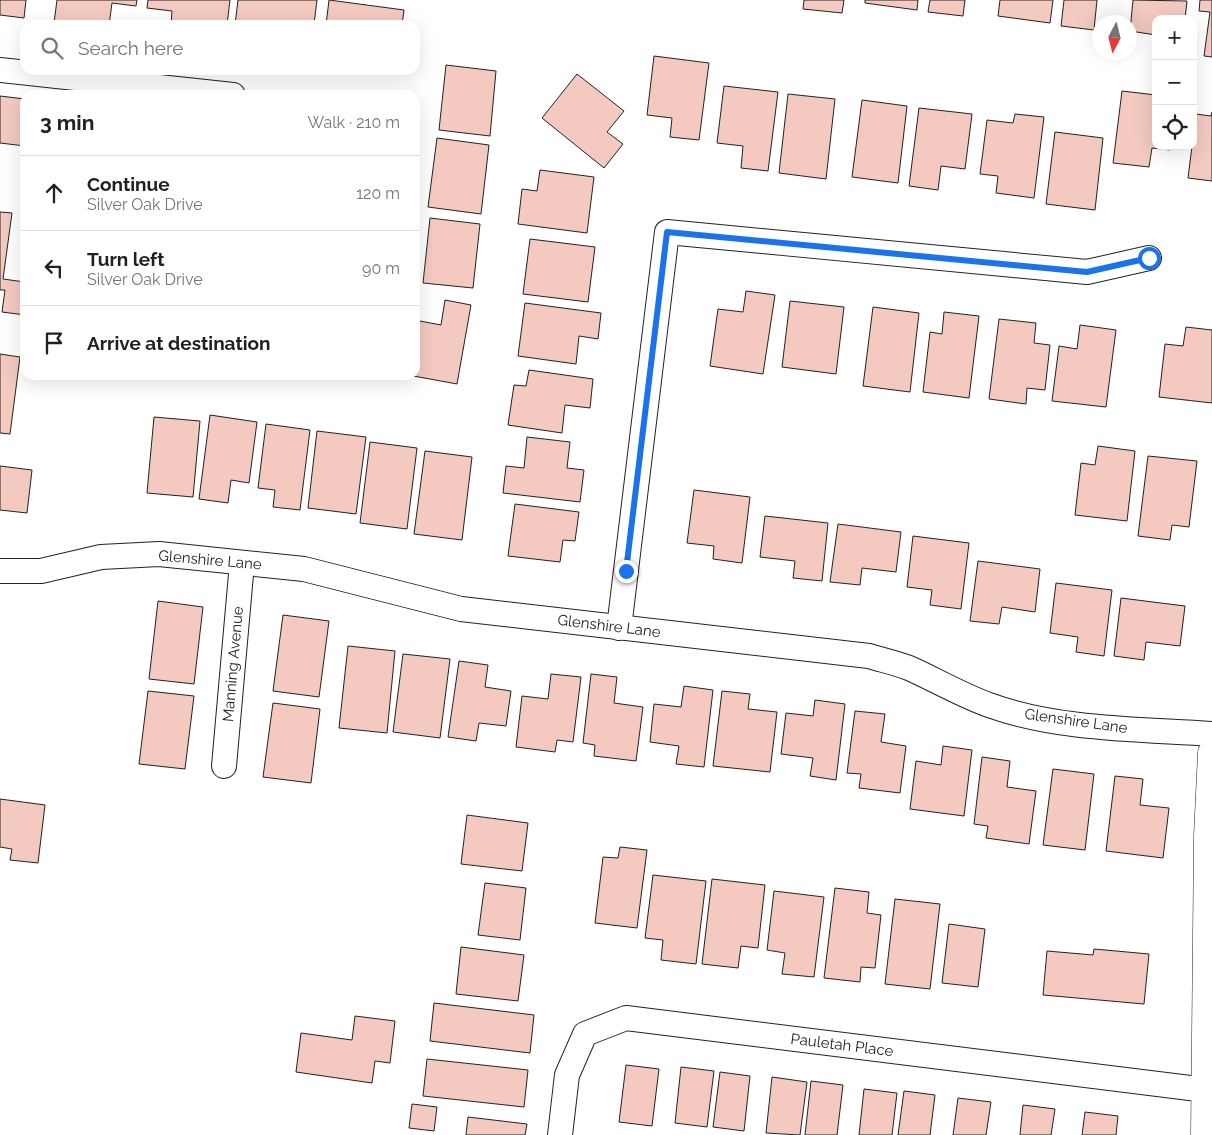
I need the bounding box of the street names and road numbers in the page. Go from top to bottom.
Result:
street label: Glenshire Lane [158,547,263,574]
street label: Manning Avenue [219,605,247,723]
street label: Glenshire Lane [556,611,662,641]
street label: Glenshire Lane [1023,705,1129,737]
street label: Pauletah Place [790,1030,895,1060]

